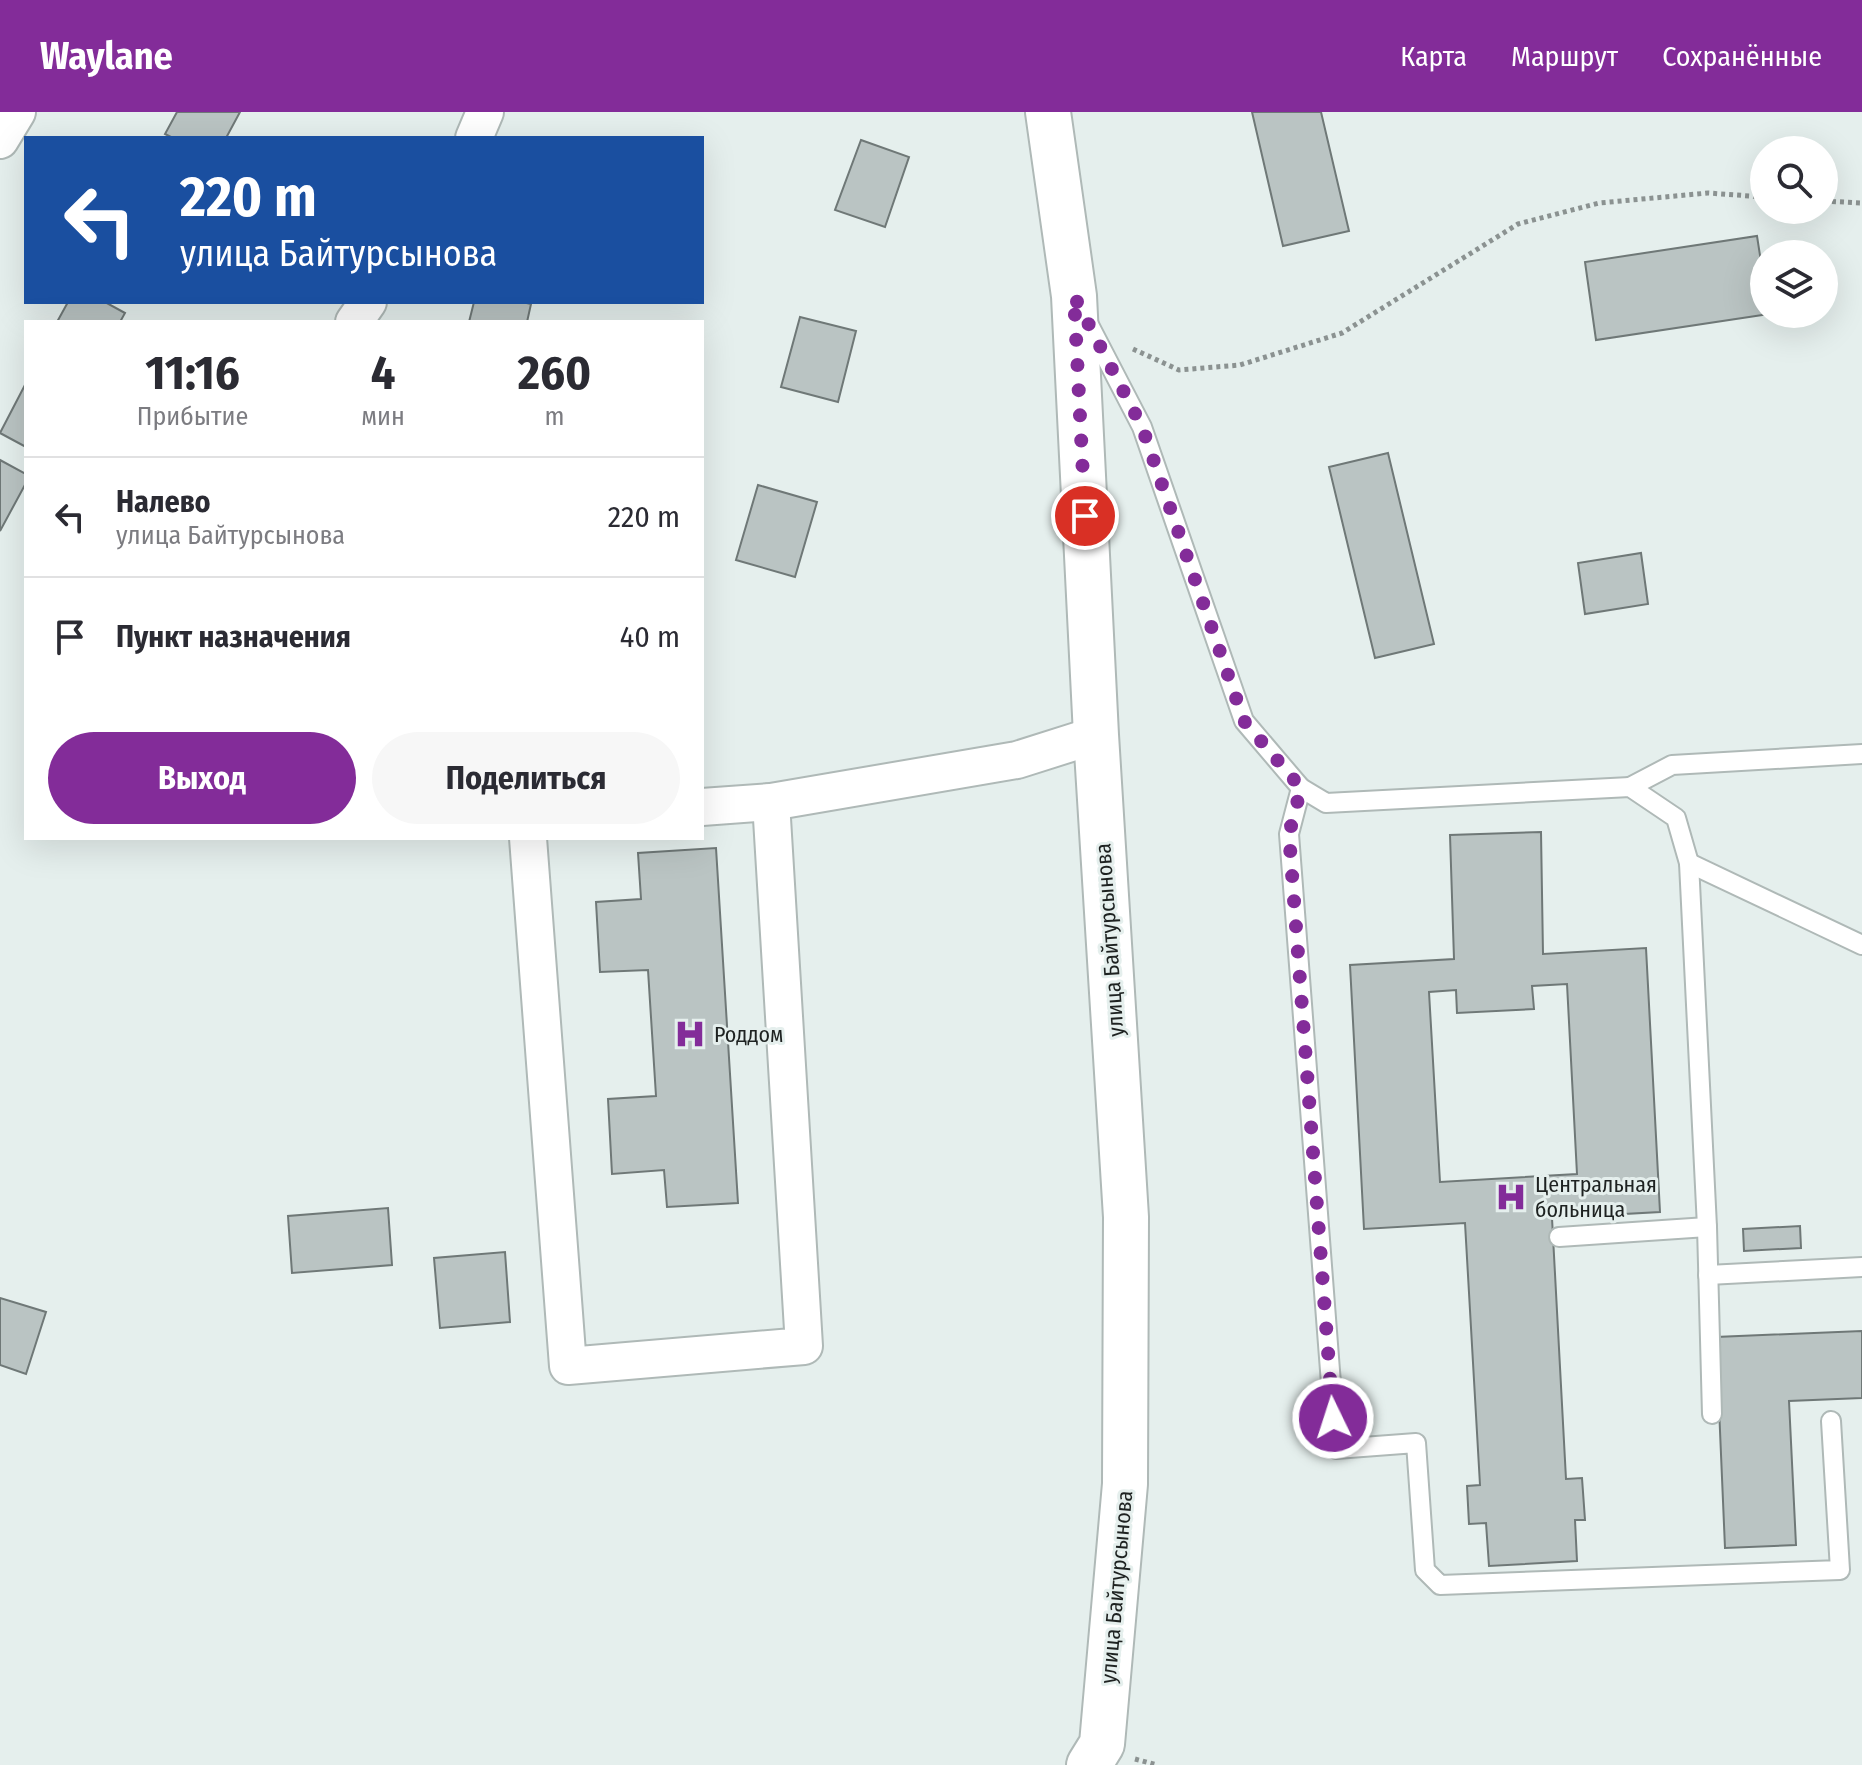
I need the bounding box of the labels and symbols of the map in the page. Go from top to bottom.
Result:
pin [1051,482,1119,550]
street label: улица Байтурсынова [1089,842,1130,1038]
hospital icon: Роддом [673,1017,707,1051]
place label: Роддом [714,1021,783,1048]
place label: Центральная больница [1535,1171,1657,1223]
hospital icon: Центральная больница [1494,1180,1528,1214]
position arrow [1291,1376,1375,1460]
street label: улица Байтурсынова [1095,1489,1138,1685]

